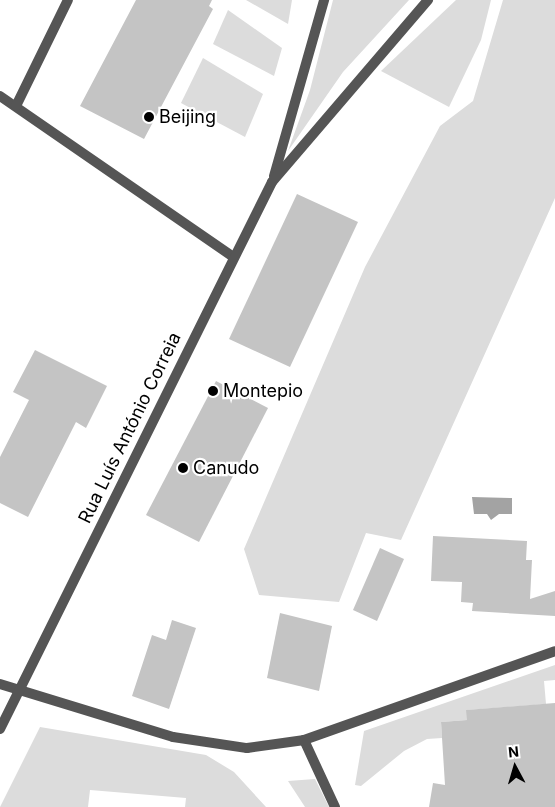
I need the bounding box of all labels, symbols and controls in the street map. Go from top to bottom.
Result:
place label: Beijing [159,106,216,128]
marker: Beijing [143,111,155,123]
street label: Rua Luís António Correia [74,329,186,527]
place label: Montepio [223,380,303,402]
marker: Montepio [207,385,219,397]
place label: Canudo [193,457,259,479]
marker: Canudo [177,462,189,474]
north arrow [490,742,540,792]
text: N [507,743,520,761]

